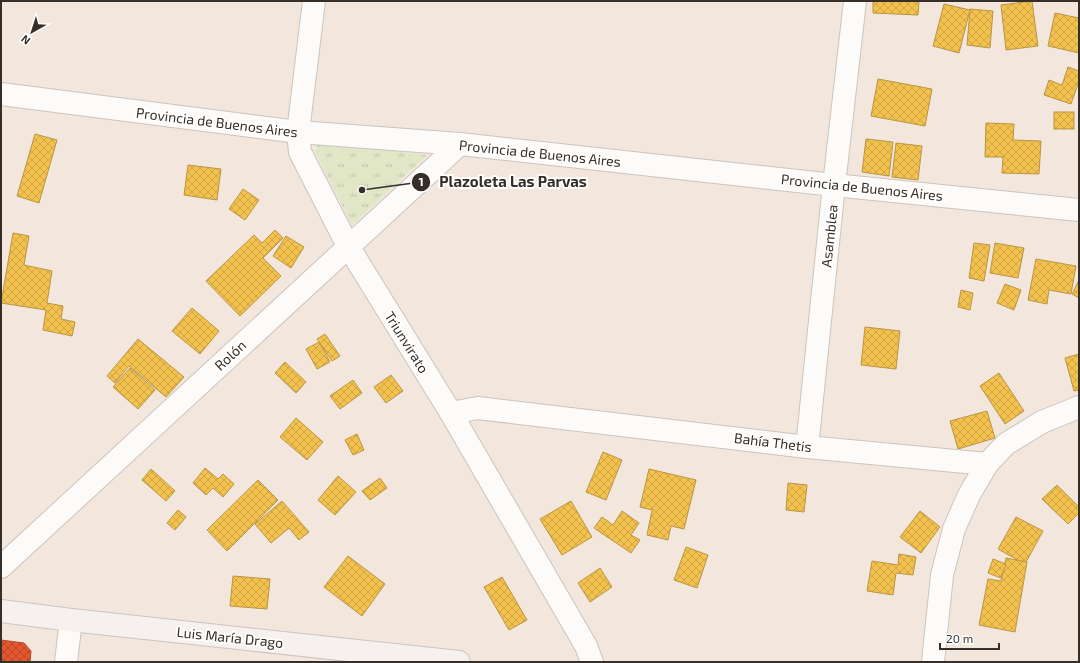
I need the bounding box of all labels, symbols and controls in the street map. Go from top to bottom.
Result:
north arrow [12,12,52,52]
text: N [18,33,33,48]
street label: Provincia de Buenos Aires [135,104,299,140]
street label: Provincia de Buenos Aires [458,136,622,170]
callout: Plazoleta Las Parvas [411,168,594,195]
street label: Provincia de Buenos Aires [780,170,944,204]
text: Plazoleta Las Parvas [439,172,587,190]
text: 1 [418,174,424,188]
street label: Asamblea [817,204,841,268]
street label: Triunvirato [381,308,433,376]
street label: Rolón [211,336,249,374]
street label: Bahía Thetis [733,429,813,455]
street label: Luis María Drago [176,623,284,651]
scale bar [940,625,999,651]
text: 20 m [946,631,973,645]

